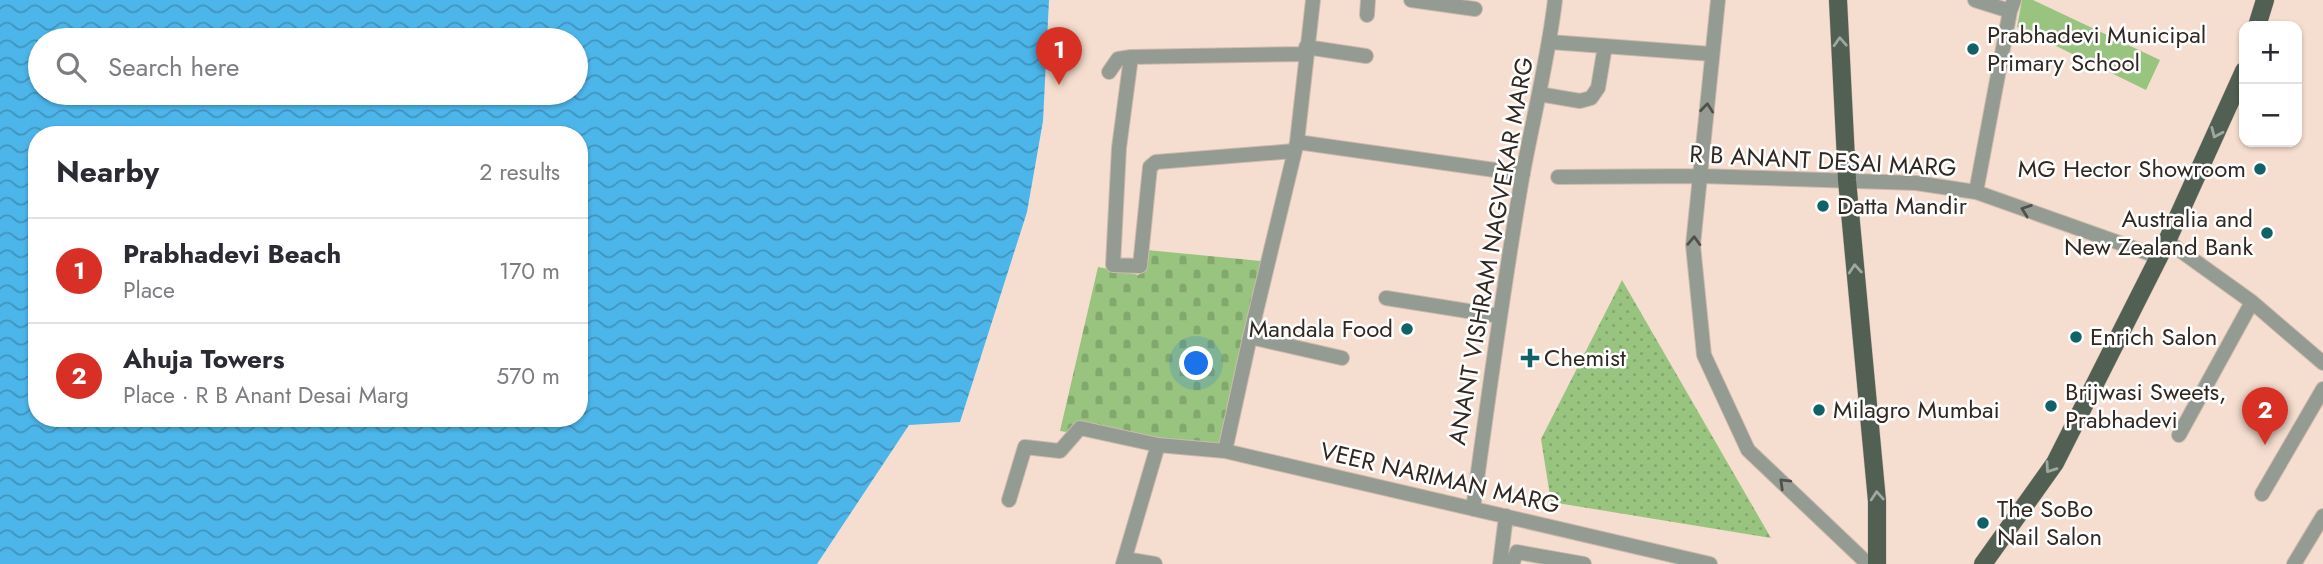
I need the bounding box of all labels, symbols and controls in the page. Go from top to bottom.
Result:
place label: Prabhadevi Municipal Primary School [1987,17,2206,80]
map controls [2239,21,2302,147]
button: + [2239,21,2302,84]
pin: 1 [1036,27,1082,85]
search box [28,28,588,105]
one-way arrow [1833,37,1848,48]
marker: Prabhadevi Municipal Primary School [1965,41,1981,57]
icon: search [52,48,90,86]
text: Search here [108,48,240,86]
street label: ANANT VISHRAM NAGVEKAR MARG [1439,54,1542,448]
button: − [2239,84,2302,147]
one-way arrow [1699,102,1714,113]
one-way arrow [2210,126,2224,138]
street label: R B ANANT DESAI MARG [1689,136,1957,185]
text: Nearby [56,150,159,193]
place label: MG Hector Showroom [2018,151,2246,186]
text: 2 results [479,155,560,189]
marker: MG Hector Showroom [2252,161,2268,177]
place label: Datta Mandir [1837,188,1968,223]
marker: Datta Mandir [1815,198,1831,214]
place label: Australia and New Zealand Bank [2064,201,2253,264]
one-way arrow [2020,204,2032,218]
marker: Australia and New Zealand Bank [2259,225,2275,241]
text: Prabhadevi Beach [123,235,341,273]
one-way arrow [1686,235,1702,246]
text: 1 [73,254,85,288]
text: 170 m [499,254,560,288]
one-way arrow [1848,263,1863,275]
text: Place [123,273,175,307]
place label: Mandala Food [1249,311,1393,346]
place label: Enrich Salon [2090,319,2217,354]
marker: Mandala Food [1399,321,1415,337]
marker: Enrich Salon [2068,329,2084,345]
text: Ahuja Towers [123,340,285,378]
place label: Chemist [1544,340,1626,375]
your location [1179,346,1213,380]
marker: Chemist [1522,350,1538,366]
text: 2 [71,359,87,393]
text: 570 m [496,359,560,393]
place label: Brijwasi Sweets, Prabhadevi [2065,374,2227,437]
text: Place · R B Anant Desai Marg [123,378,409,412]
pin: 2 [2242,387,2288,445]
place label: Milagro Mumbai [1833,392,2000,427]
marker: Brijwasi Sweets, Prabhadevi [2043,398,2059,414]
marker: Milagro Mumbai [1811,402,1827,418]
street label: VEER NARIMAN MARG [1317,433,1563,522]
one-way arrow [2045,461,2058,474]
one-way arrow [1779,478,1792,491]
one-way arrow [1869,490,1884,501]
place label: The SoBo Nail Salon [1997,491,2102,554]
marker: The SoBo Nail Salon [1975,515,1991,531]

